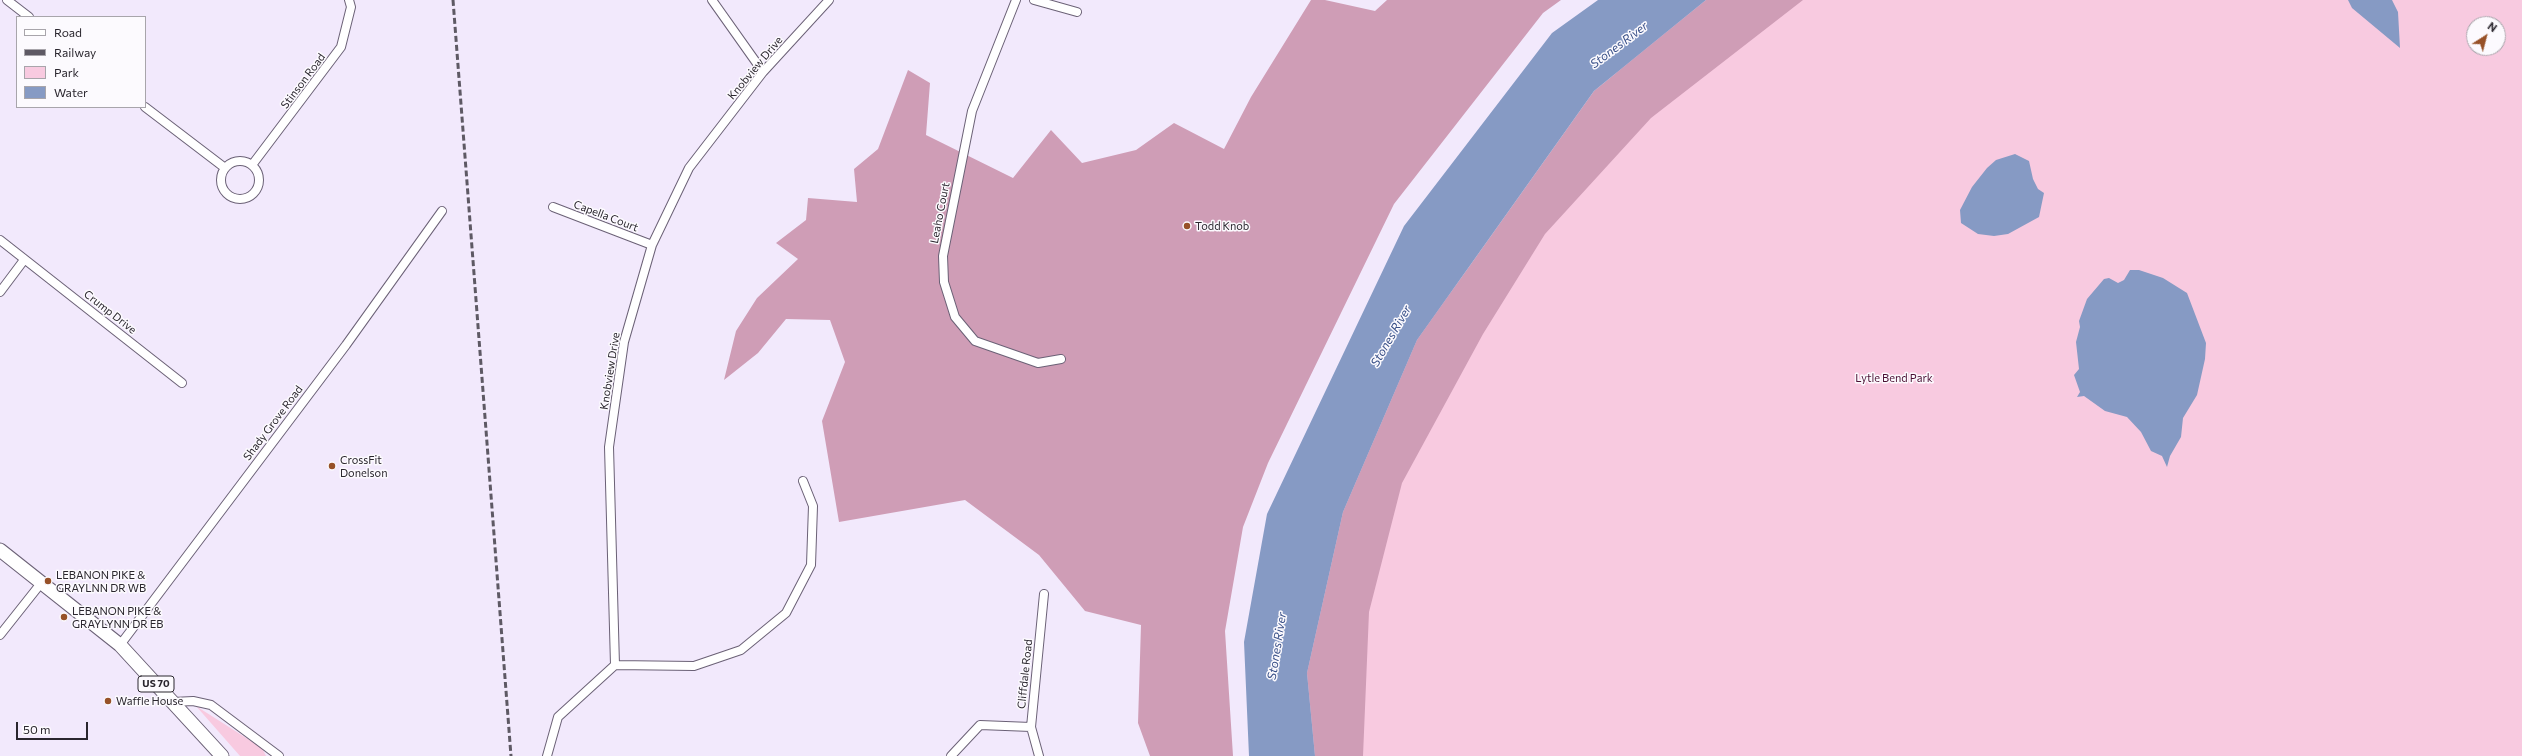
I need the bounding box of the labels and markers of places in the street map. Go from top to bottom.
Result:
place label: Todd Knob [1195,219,1249,233]
marker: Todd Knob [1182,221,1192,231]
place label: CrossFit Donelson [340,453,387,479]
marker: CrossFit Donelson [327,461,337,471]
place label: LEBANON PIKE & GRAYLNN DR WB [56,568,146,594]
marker: LEBANON PIKE & GRAYLNN DR WB [43,576,53,586]
place label: LEBANON PIKE & GRAYLYNN DR EB [72,604,163,630]
marker: LEBANON PIKE & GRAYLYNN DR EB [59,612,69,622]
place label: Waffle House [116,694,183,708]
marker: Waffle House [103,696,113,706]

